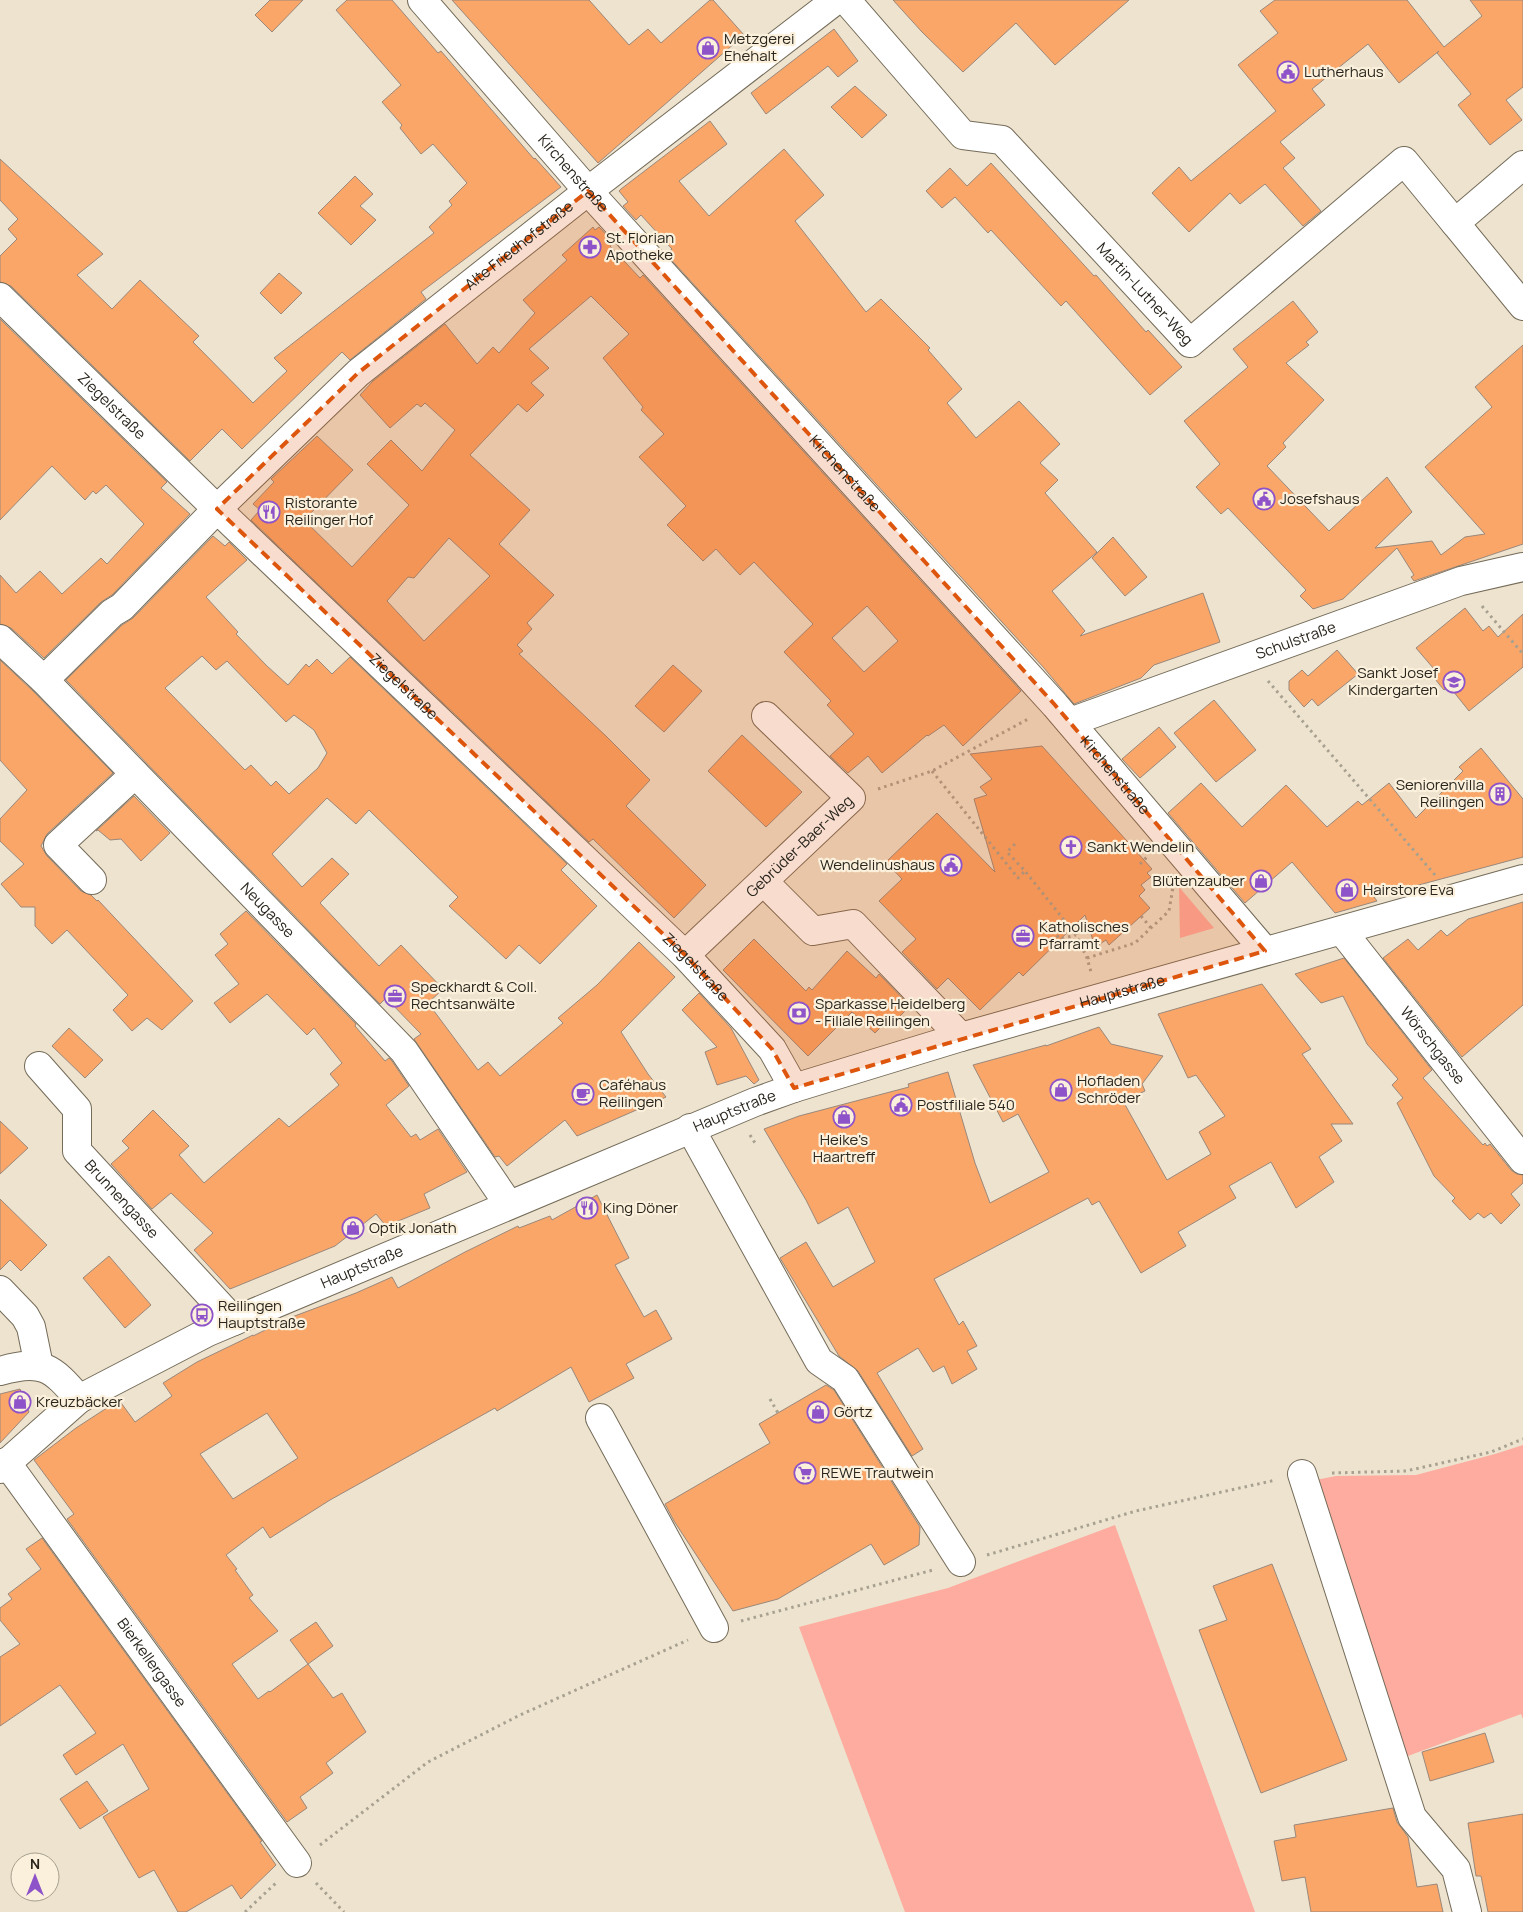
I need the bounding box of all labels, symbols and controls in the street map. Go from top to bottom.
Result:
place label: Metzgerei Ehehalt [724,28,795,66]
shop icon: Metzgerei Ehehalt [696,36,720,60]
public building icon: Lutherhaus [1276,60,1300,84]
place label: Lutherhaus [1304,61,1384,82]
street label: Kirchenstraße [533,130,614,217]
street label: Alte Friedhofstraße [460,195,578,295]
place label: St. Florian Apotheke [606,227,674,265]
pharmacy icon: St. Florian Apotheke [578,235,602,259]
street label: Martin-Luther-Weg [1092,238,1198,350]
street label: Ziegelstraße [73,367,151,444]
street label: Kirchenstraße [805,430,886,517]
public building icon: Josefshaus [1252,487,1276,511]
place label: Josefshaus [1280,488,1360,509]
place label: Ristorante Reilinger Hof [285,492,374,530]
restaurant icon: Ristorante Reilinger Hof [257,500,281,524]
street label: Schulstraße [1253,616,1339,664]
street label: Ziegelstraße [365,648,443,724]
place label: Sankt Josef Kindergarten [1348,662,1439,700]
school or university icon: Sankt Josef Kindergarten [1442,670,1466,694]
street label: Kirchenstraße [1076,731,1155,819]
place label: Seniorenvilla Reilingen [1396,774,1484,812]
building icon: Seniorenvilla Reilingen [1488,782,1512,806]
street label: Gebrüder-Baer-Weg [741,790,858,902]
church icon: Sankt Wendelin [1059,835,1083,859]
place label: Sankt Wendelin [1087,836,1194,857]
public building icon: Wendelinushaus [939,853,963,877]
place label: Wendelinushaus [820,854,935,875]
shop icon: Blütenzauber [1249,869,1273,893]
place label: Blütenzauber [1152,870,1246,891]
street label: Neugasse [236,878,300,942]
shop icon: Hairstore Eva [1335,878,1359,902]
place label: Hairstore Eva [1363,879,1454,900]
place label: Katholisches Pfarramt [1039,916,1129,954]
office icon: Katholisches Pfarramt [1011,924,1035,948]
street label: Ziegelstraße [658,928,734,1006]
street label: Hauptstraße [1077,969,1167,1013]
place label: Speckhardt & Coll. Rechtsanwälte [411,976,537,1014]
office icon: Speckhardt & Coll. Rechtsanwälte [383,984,407,1008]
place label: Sparkasse Heidelberg - Filiale Reilingen [815,993,966,1031]
bank icon: Sparkasse Heidelberg - Filiale Reilingen [787,1001,811,1025]
street label: Wörschgasse [1396,1002,1470,1089]
place label: Hofladen Schröder [1077,1070,1141,1108]
place label: Caféhaus Reilingen [599,1074,666,1112]
shop icon: Hofladen Schröder [1049,1078,1073,1102]
cafe icon: Caféhaus Reilingen [571,1082,595,1106]
street label: Hauptstraße [690,1084,779,1137]
public building icon: Postfiliale 540 [889,1093,913,1117]
place label: Postfiliale 540 [917,1094,1015,1115]
shop icon: Heike's Haartreff [832,1105,856,1129]
place label: Heike's Haartreff [813,1129,875,1167]
street label: Brunnengasse [80,1155,164,1243]
restaurant icon: King Döner [575,1196,599,1220]
place label: King Döner [603,1197,679,1218]
shop icon: Optik Jonath [341,1216,365,1240]
place label: Optik Jonath [369,1217,457,1238]
street label: Hauptstraße [317,1240,406,1293]
place label: Reilingen Hauptstraße [218,1295,306,1333]
bus stop icon: Reilingen Hauptstraße [190,1303,214,1327]
shop icon: Kreuzbäcker [8,1390,32,1414]
place label: Kreuzbäcker [36,1391,123,1412]
shop icon: Görtz [806,1400,830,1424]
place label: Görtz [834,1401,873,1422]
supermarket icon: REWE Trautwein [793,1461,817,1485]
place label: REWE Trautwein [821,1462,934,1483]
street label: Bierkellergasse [113,1613,192,1712]
north arrow [10,1852,60,1902]
text: N [30,1854,40,1873]

